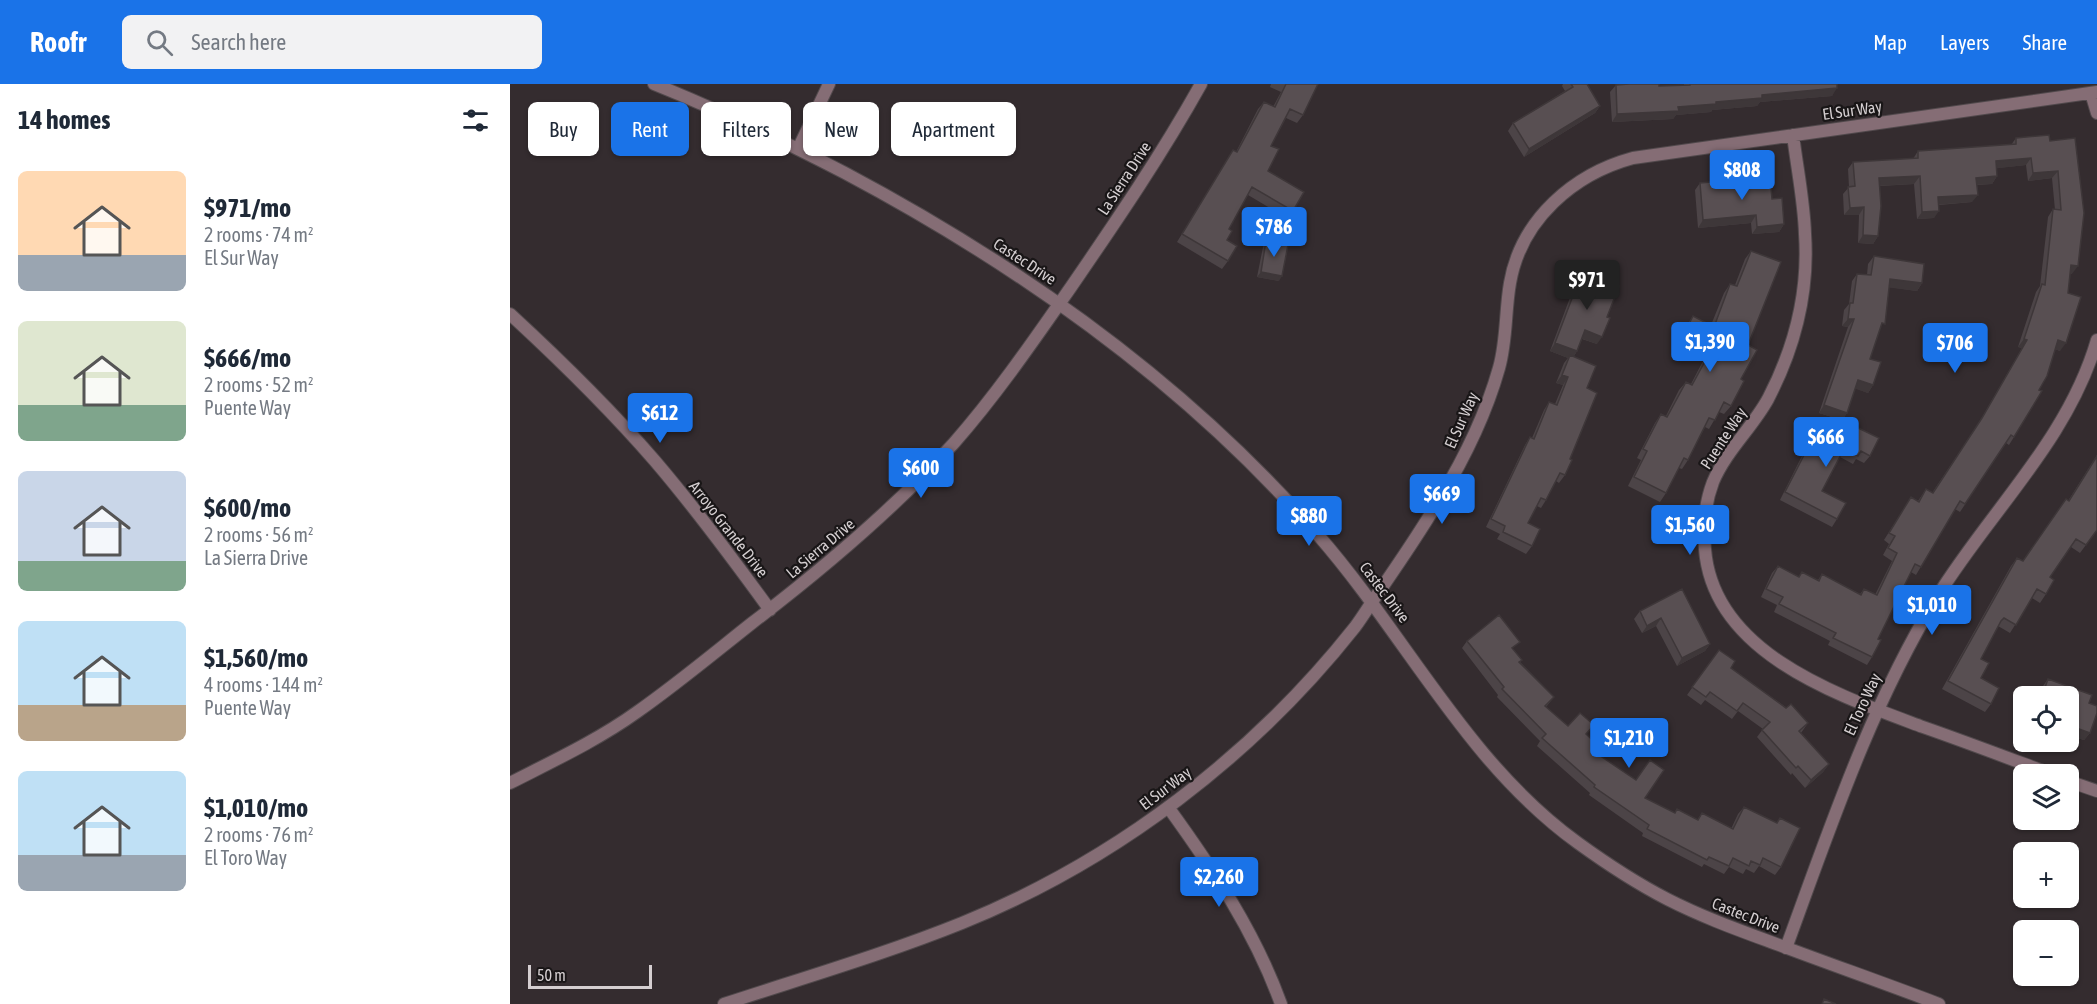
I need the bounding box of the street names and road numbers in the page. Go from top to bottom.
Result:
street label: El Sur Way [1821,97,1883,124]
street label: La Sierra Drive [1094,138,1154,218]
street label: Castec Drive [990,234,1060,288]
street label: El Sur Way [1441,389,1482,451]
street label: Puente Way [1696,404,1751,473]
street label: Arroyo Grande Drive [685,477,772,581]
street label: La Sierra Drive [782,514,858,582]
street label: Castec Drive [1356,558,1414,626]
street label: El Toro Way [1840,670,1885,738]
street label: El Sur Way [1136,763,1195,814]
street label: Castec Drive [1710,894,1782,936]

